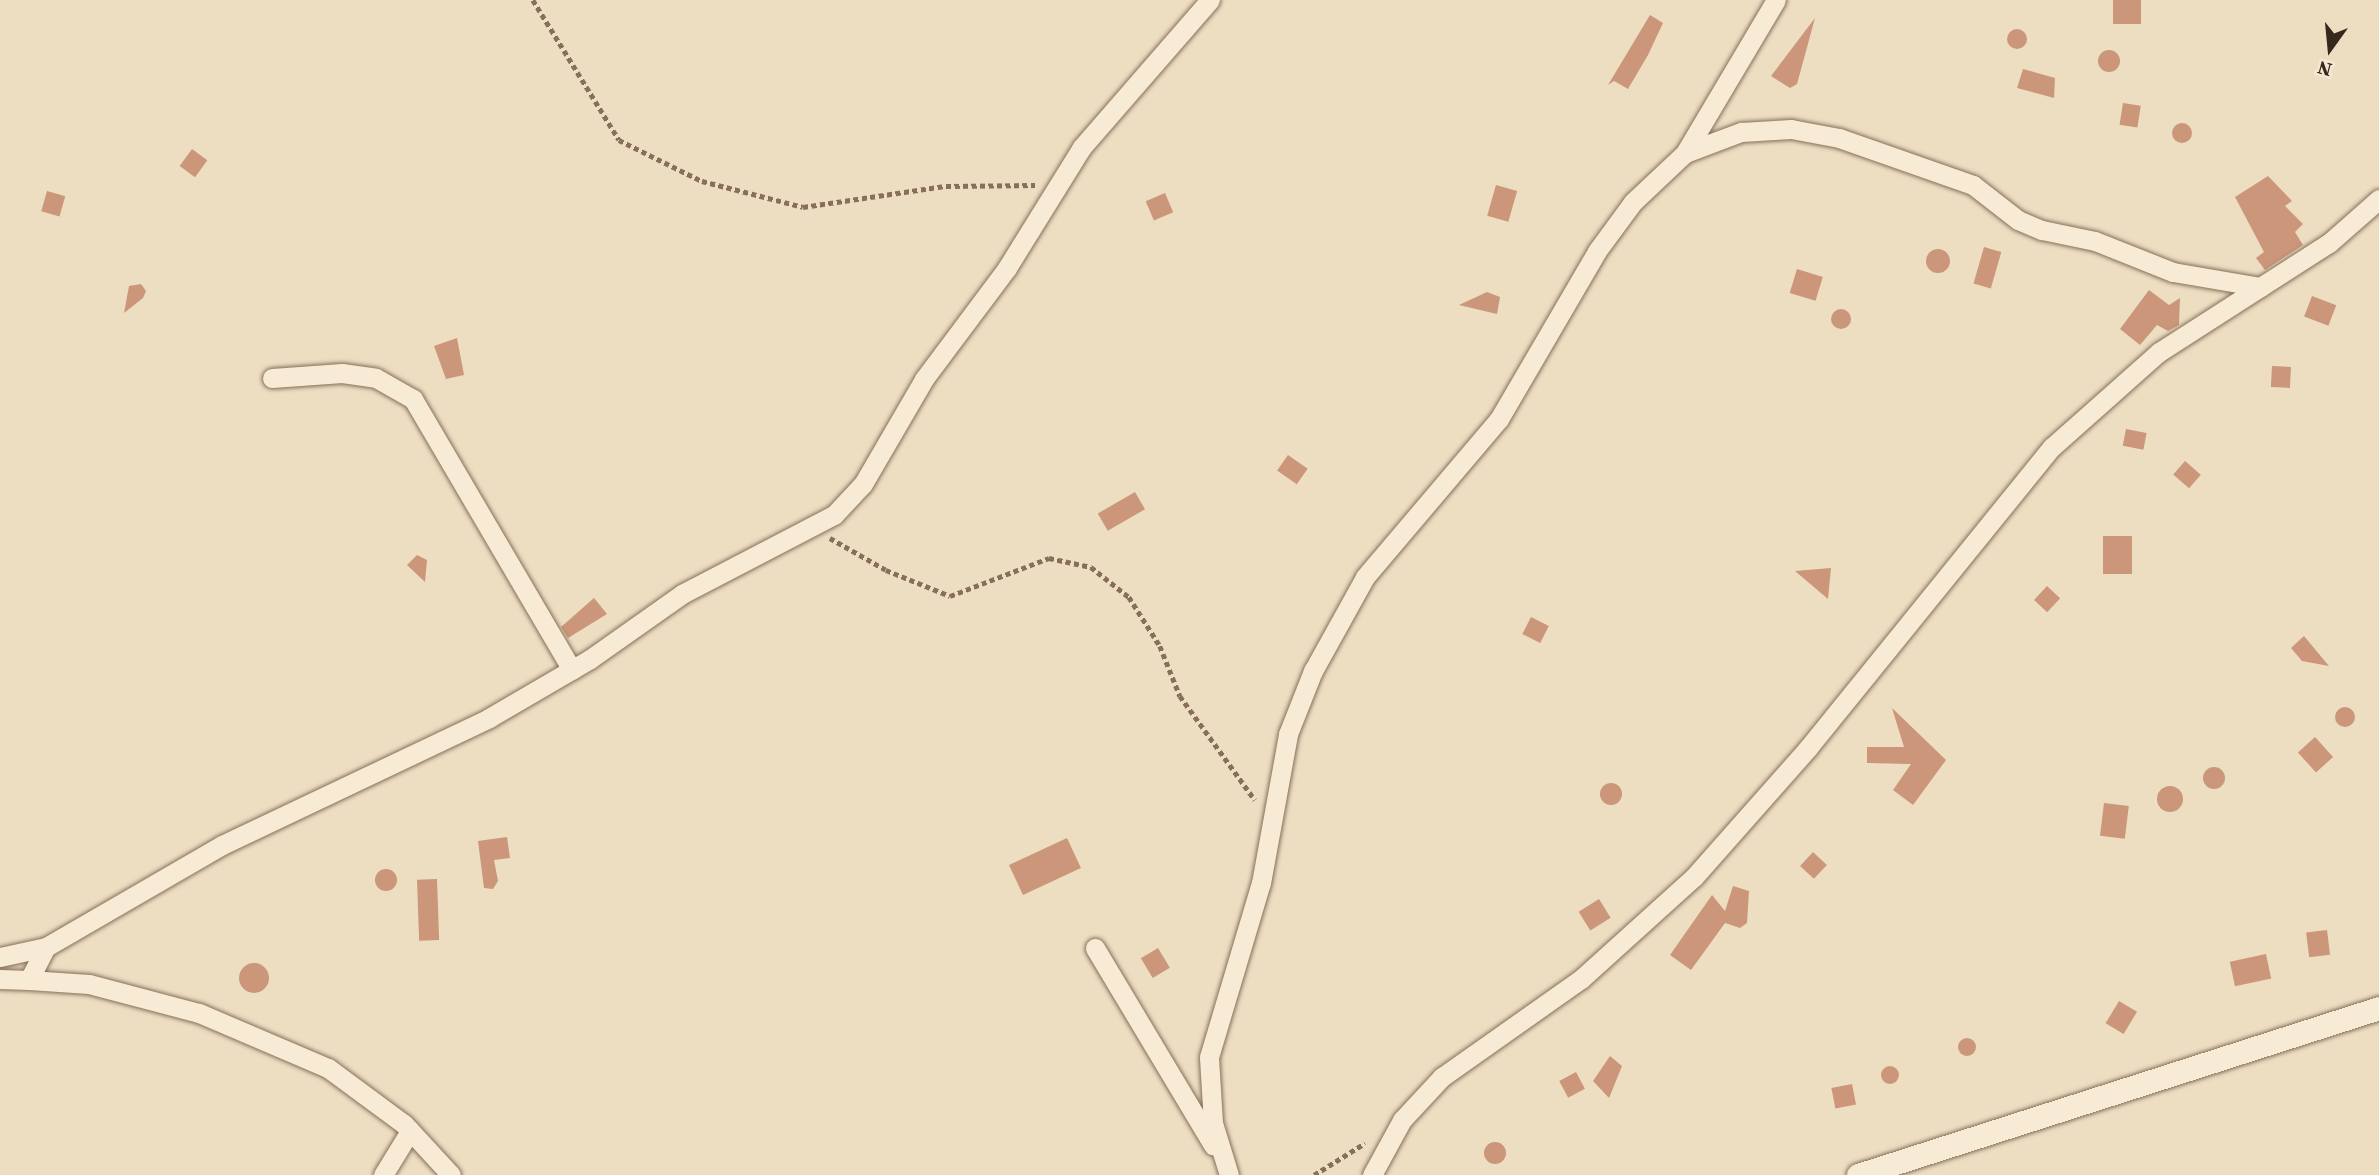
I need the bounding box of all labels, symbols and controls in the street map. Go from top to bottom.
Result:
north arrow [2295,14,2365,84]
text: N [2315,55,2335,84]

